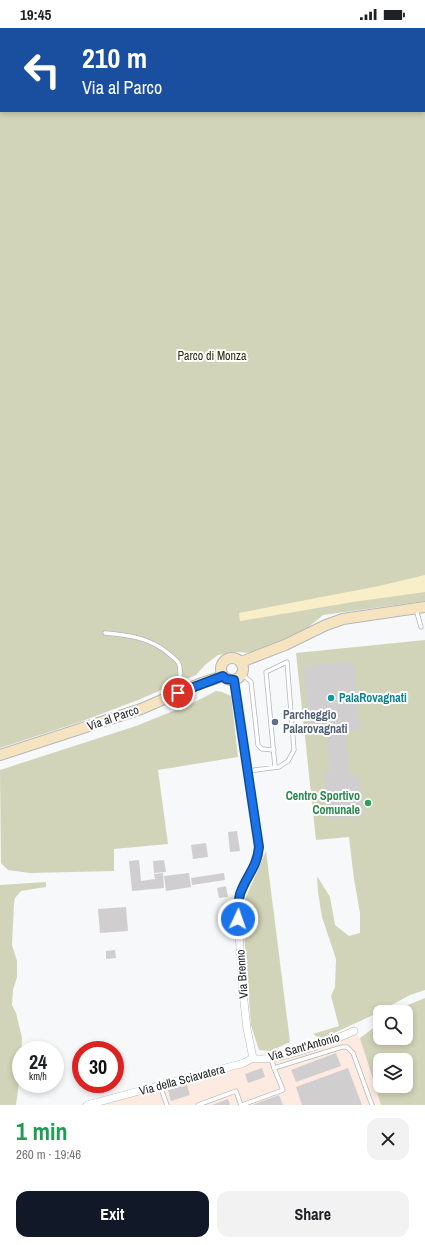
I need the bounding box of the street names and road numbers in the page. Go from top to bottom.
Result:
street label: Via al Parco [85,702,141,734]
street label: Via Brenno [232,949,252,999]
street label: Via Sant'Antonio [267,1029,341,1065]
street label: Via della Sciavatera [137,1061,227,1099]

